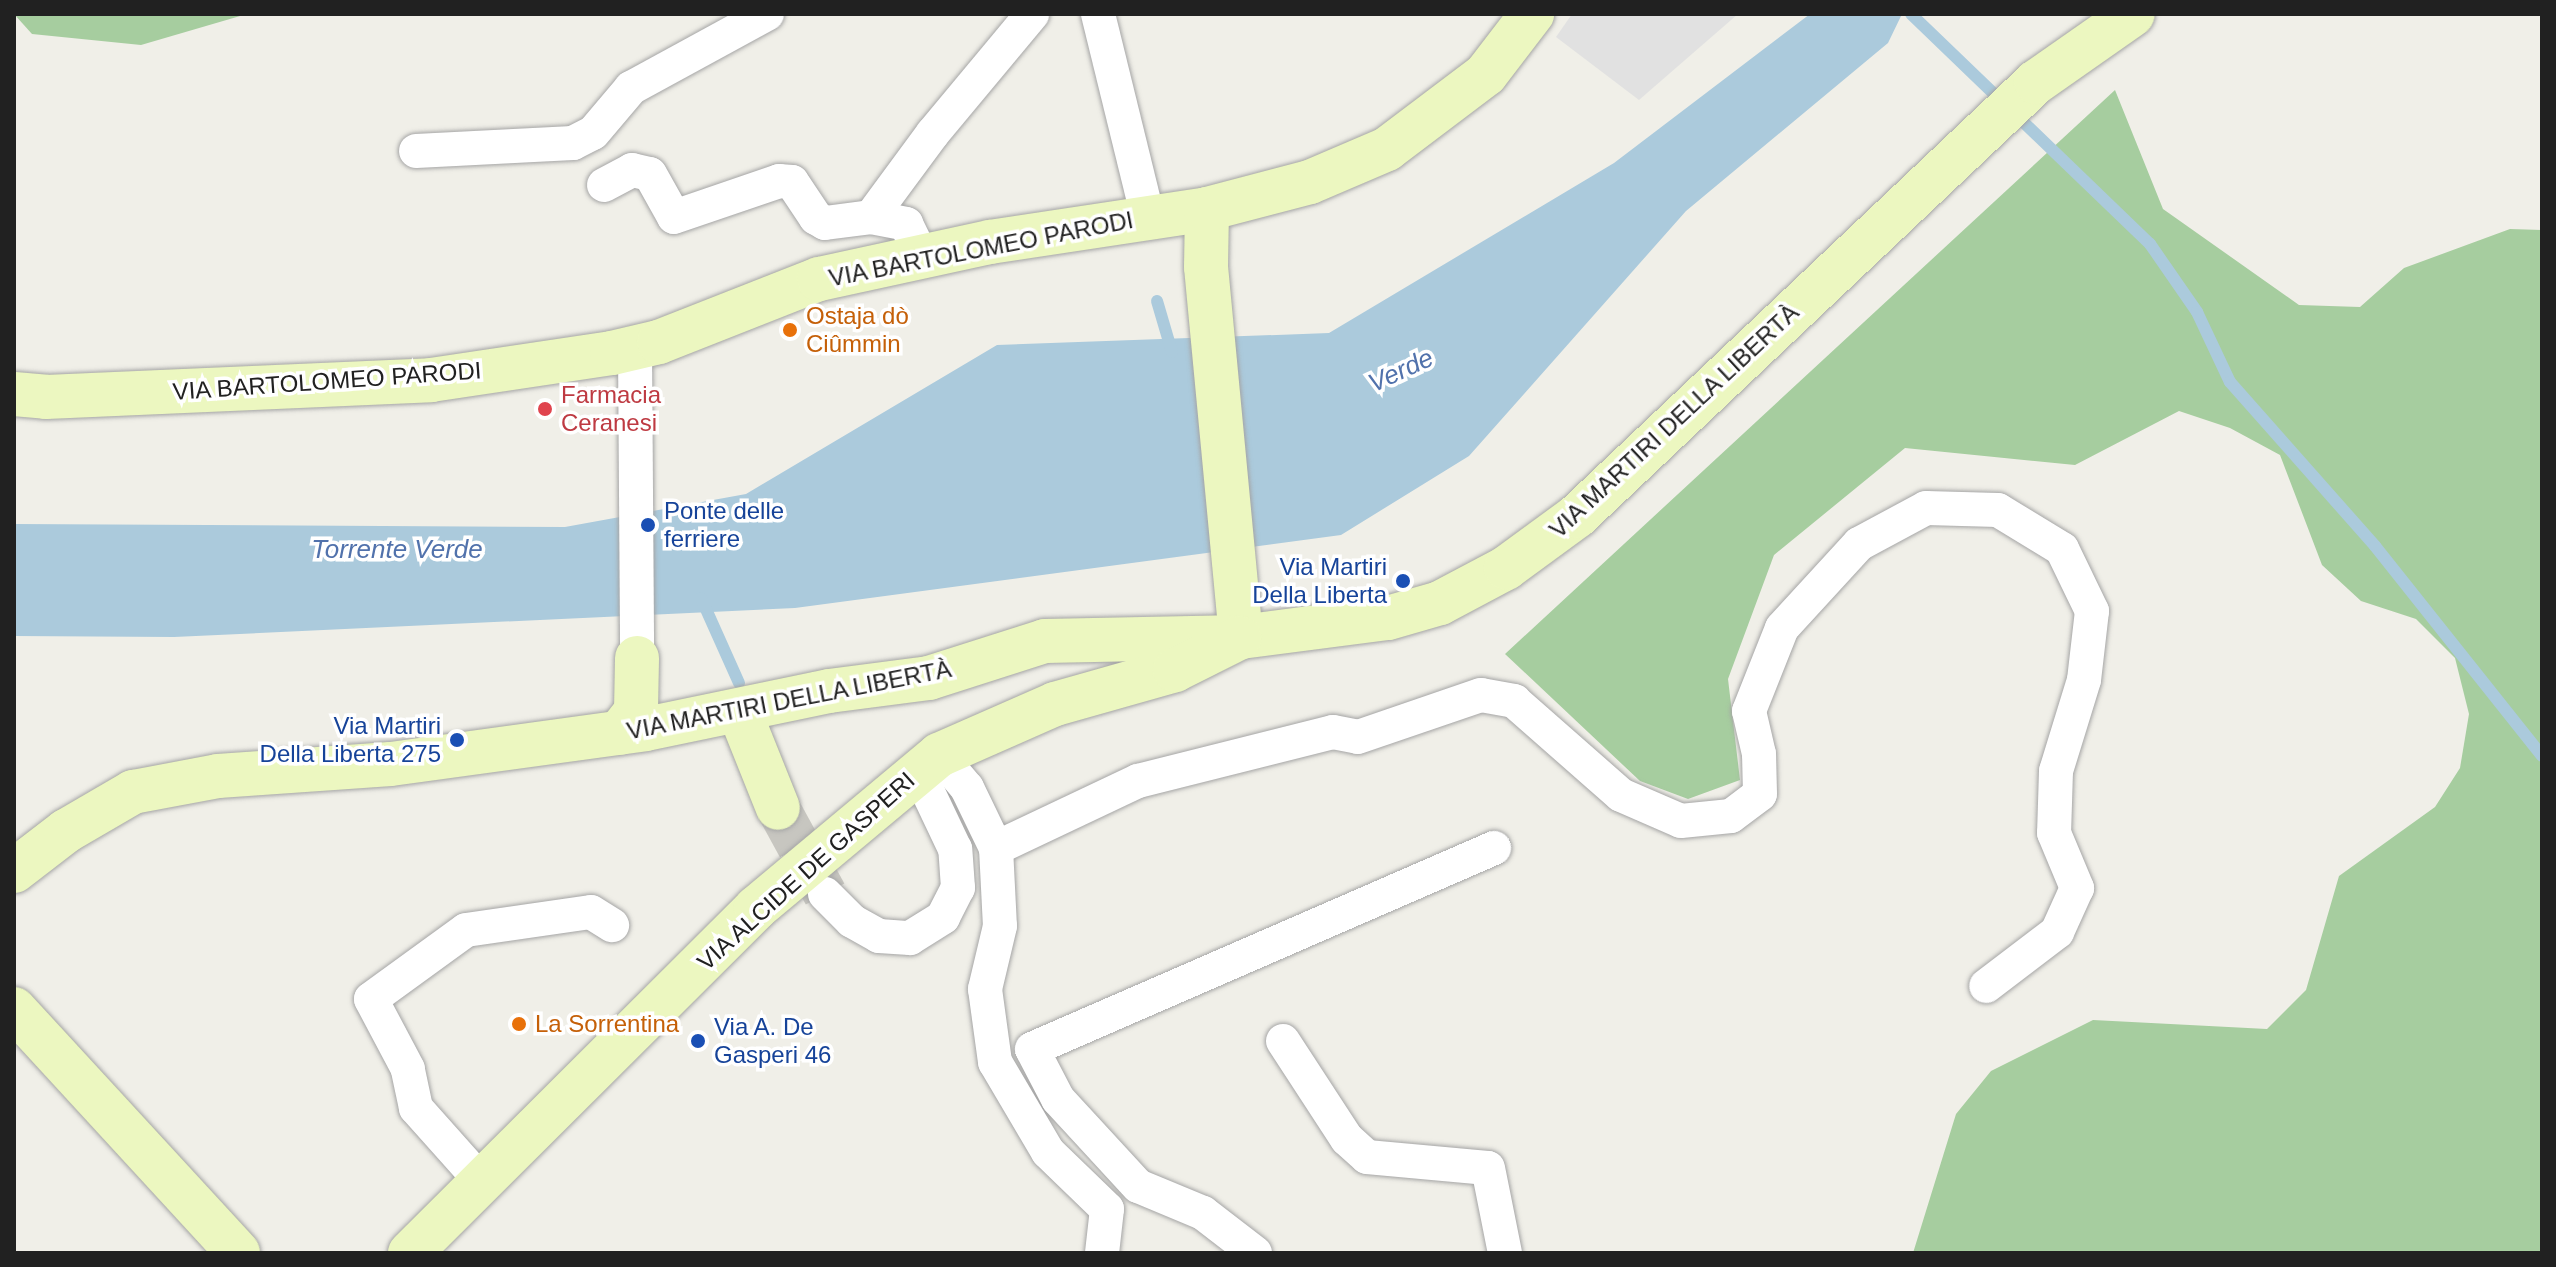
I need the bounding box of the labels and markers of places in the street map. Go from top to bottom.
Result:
place label: Ostaja dò Ciûmmin [806,302,909,358]
marker: Ostaja dò Ciûmmin [781,321,799,339]
place label: Farmacia Ceranesi [561,381,661,437]
marker: Farmacia Ceranesi [536,400,554,418]
place label: Ponte delle ferriere [664,497,784,553]
marker: Ponte delle ferriere [639,516,657,534]
place label: Via Martiri Della Liberta [1252,553,1387,609]
marker: Via Martiri Della Liberta [1394,572,1412,590]
place label: Via Martiri Della Liberta 275 [260,712,441,768]
marker: Via Martiri Della Liberta 275 [448,731,466,749]
place label: La Sorrentina [535,1010,679,1038]
place label: Via A. De Gasperi 46 [714,1013,831,1069]
marker: La Sorrentina [510,1015,528,1033]
marker: Via A. De Gasperi 46 [689,1032,707,1050]

